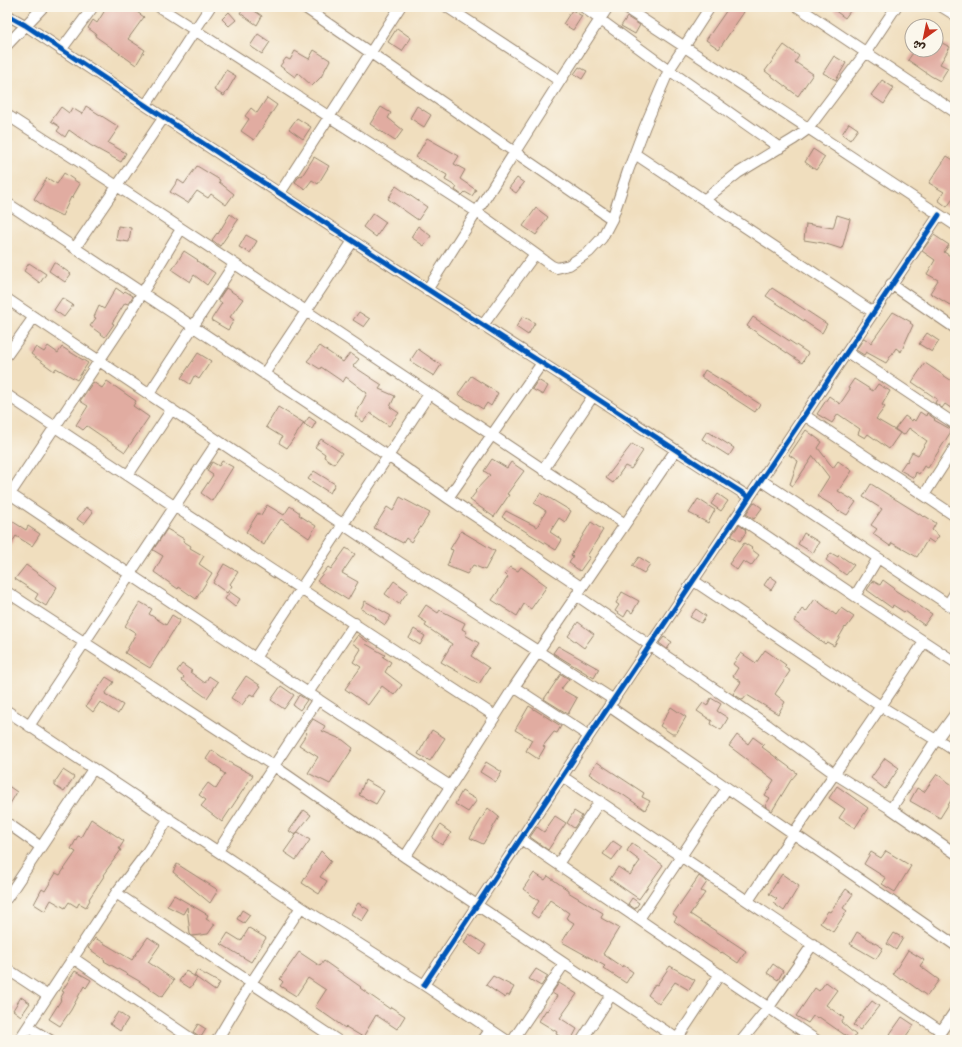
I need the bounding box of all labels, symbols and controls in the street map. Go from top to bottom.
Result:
north arrow [904,18,944,58]
text: ش [911,36,928,53]

